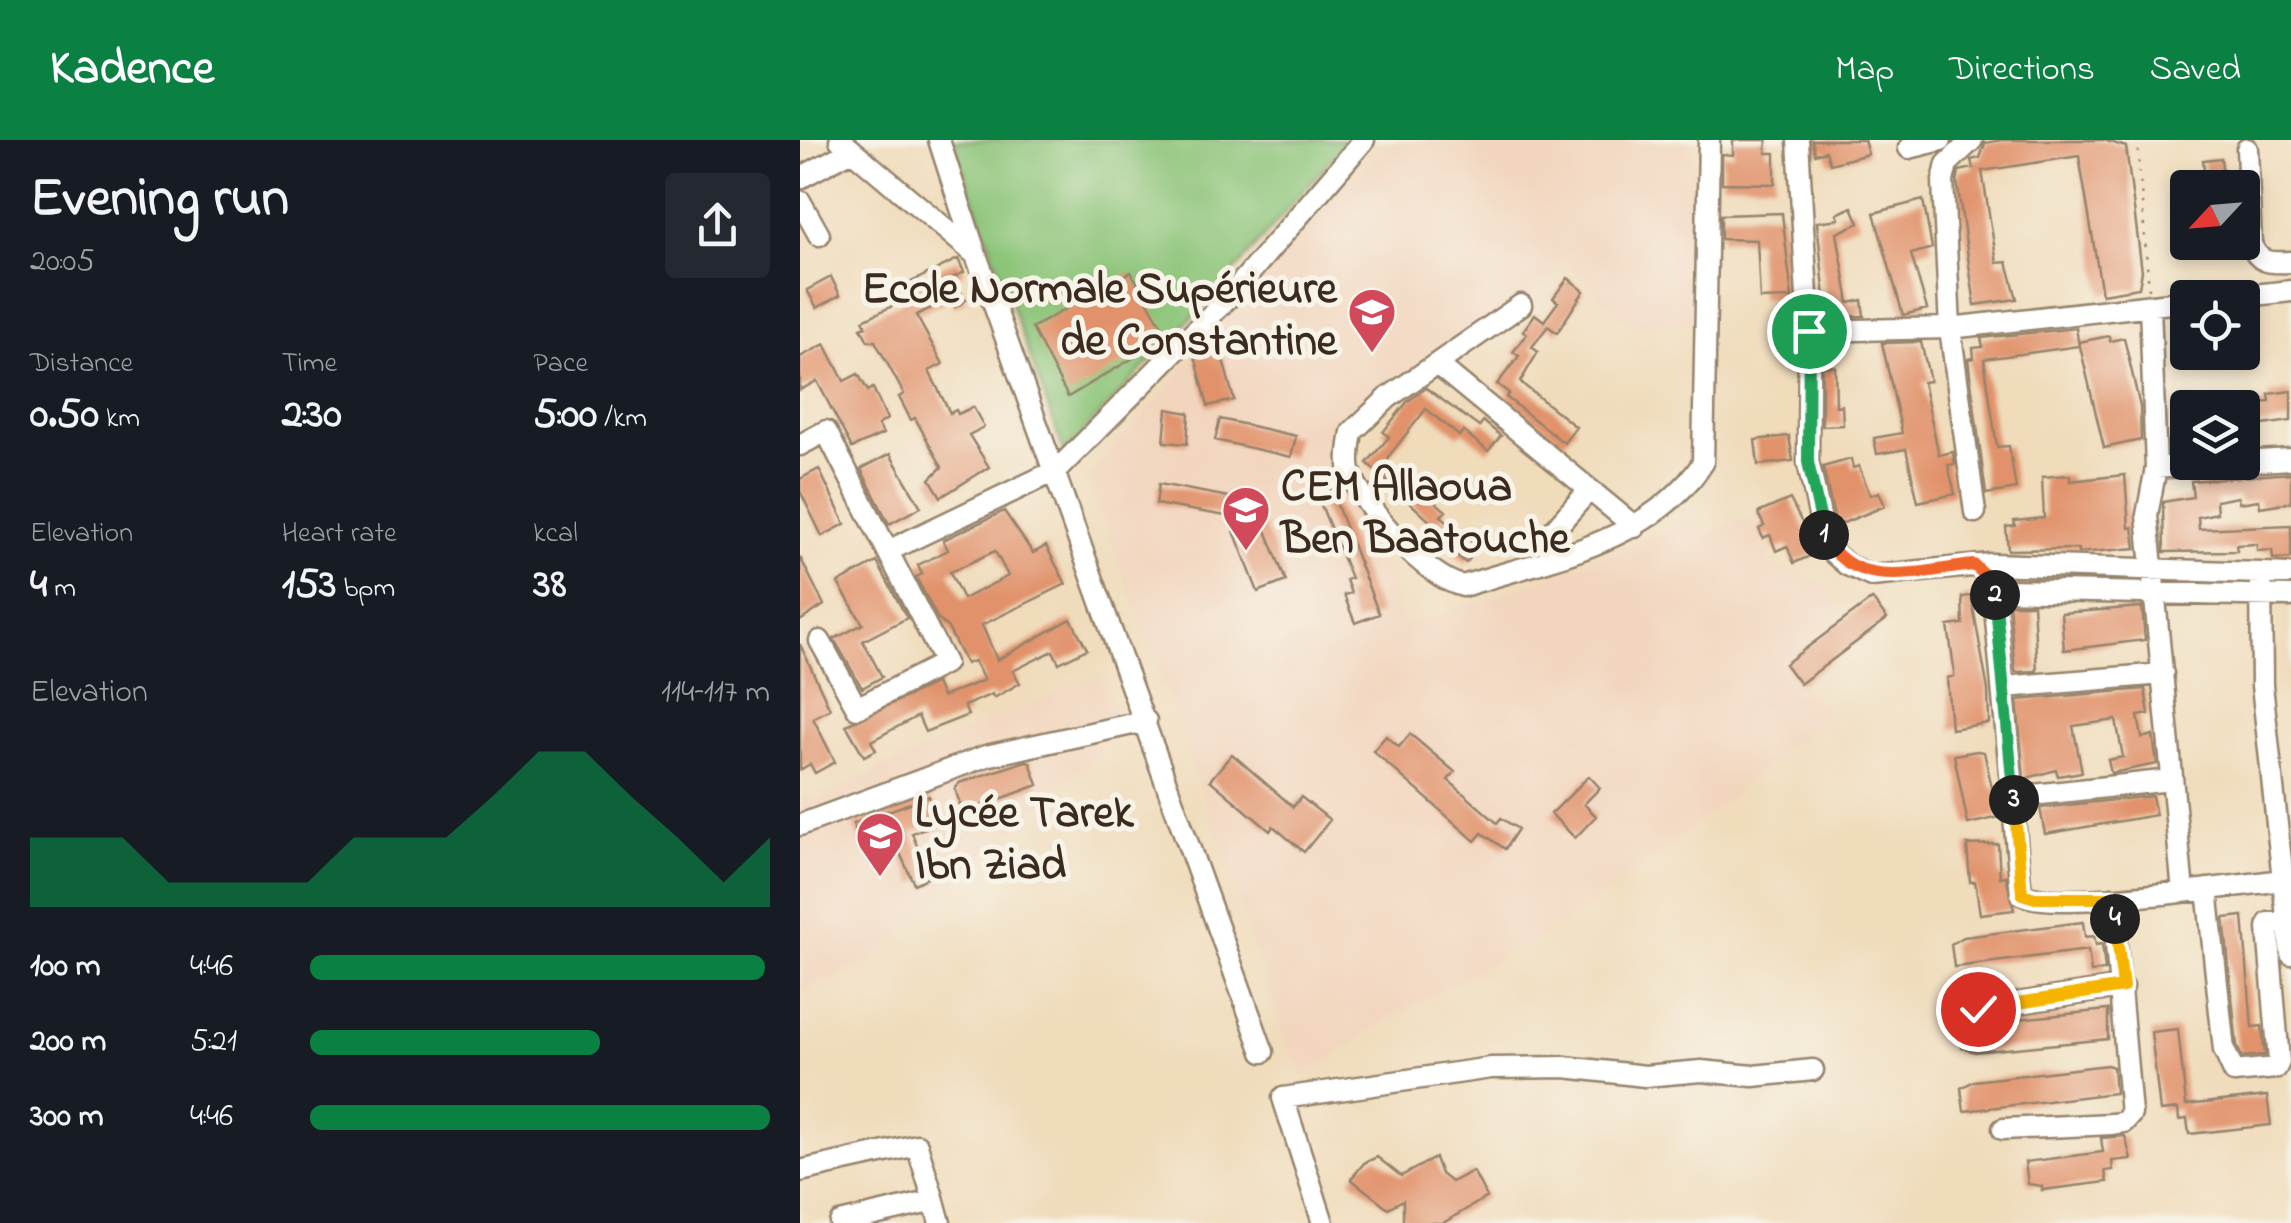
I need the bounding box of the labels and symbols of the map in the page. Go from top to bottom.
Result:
north arrow [2170,170,2260,260]
place label: Ecole Normale Supérieure de Constantine [862,258,1339,376]
school or university icon: Ecole Normale Supérieure de Constantine [1346,286,1398,354]
pin [1767,289,1852,374]
place label: CEM Allaoua Ben Baatouche [1279,456,1571,574]
school or university icon: CEM Allaoua Ben Baatouche [1220,484,1272,552]
pin: 1 [1799,510,1849,560]
pin: 2 [1970,570,2020,620]
pin: 3 [1989,775,2039,825]
place label: Lycée Tarek Ibn Ziad [915,782,1135,900]
school or university icon: Lycée Tarek Ibn Ziad [854,810,906,878]
pin: 4 [2090,894,2140,944]
pin [1936,967,2021,1052]

